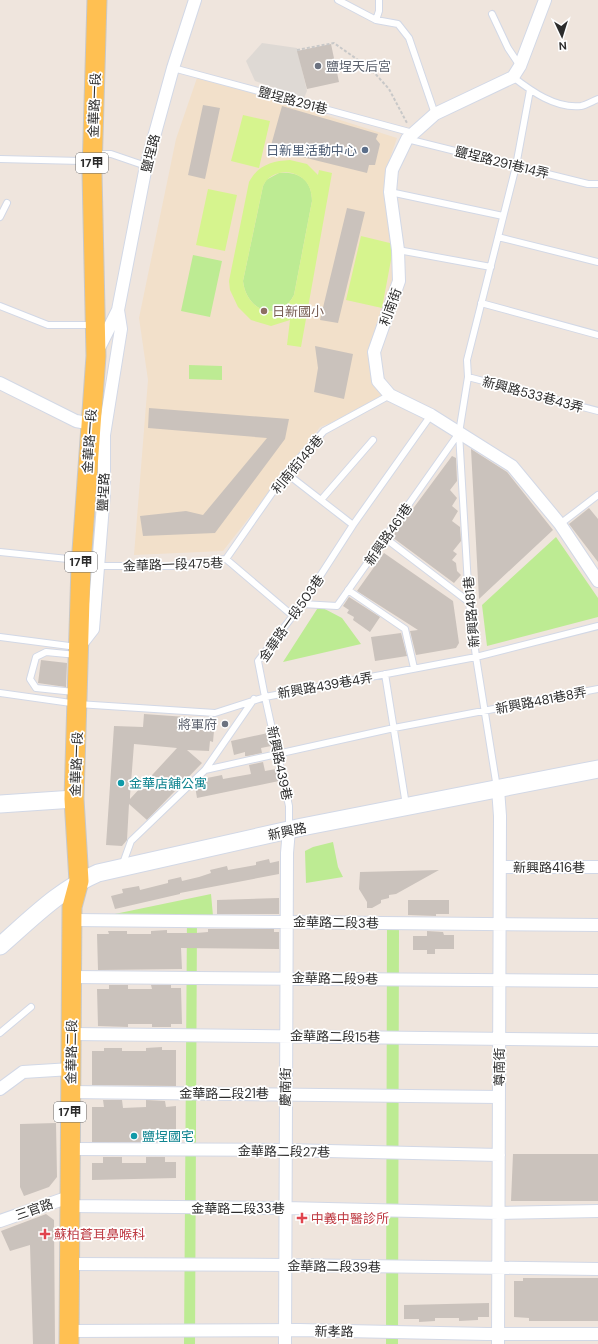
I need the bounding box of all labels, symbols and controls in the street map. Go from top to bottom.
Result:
north arrow [542,16,582,56]
text: N [558,39,567,53]
place label: 鹽埕天后宮 [326,58,391,75]
marker: 鹽埕天后宮 [313,61,323,71]
street label: 金華路一段 [85,72,104,138]
street label: 鹽埕路291巷 [256,83,330,118]
street label: 鹽埕路 [138,132,163,174]
place label: 日新里活動中心 [266,142,357,159]
street label: 鹽埕路291巷14弄 [453,143,551,182]
marker: 日新里活動中心 [360,145,370,155]
road number: 17甲 [76,153,108,173]
street label: 利南街 [376,286,405,328]
place label: 日新國小 [272,303,324,320]
marker: 日新國小 [259,306,269,316]
street label: 新興路533巷43弄 [481,373,585,416]
street label: 金華路一段 [79,408,100,474]
street label: 利南街148巷 [268,431,327,497]
street label: 鹽埕路 [94,472,113,512]
street label: 新興路461巷 [361,500,416,569]
road number: 17甲 [65,552,97,572]
street label: 金華路一段475巷 [123,554,223,575]
street label: 金華路一段503巷 [255,571,328,665]
street label: 新興路481巷 [460,576,483,648]
street label: 新興路439巷4弄 [276,669,374,702]
street label: 新興路481巷8弄 [494,683,588,718]
place label: 將軍府 [178,716,217,733]
marker: 將軍府 [220,719,230,729]
street label: 新興路439巷 [263,724,296,802]
street label: 金華路一段 [67,731,86,797]
place label: 金華店舖公寓 [129,775,207,792]
marker: 金華店舖公寓 [116,778,126,788]
street label: 新興路 [266,819,308,844]
street label: 新興路416巷 [513,859,585,876]
street label: 金華路二段3巷 [293,913,379,932]
street label: 金華路二段9巷 [292,969,378,988]
street label: 金華路二段 [62,1019,81,1085]
street label: 金華路二段15巷 [290,1027,380,1046]
street label: 尊南街 [491,1047,508,1087]
street label: 慶南街 [277,1067,294,1107]
street label: 金華路二段21巷 [179,1085,269,1102]
road number: 17甲 [54,1102,86,1122]
place label: 鹽埕國宅 [142,1128,194,1145]
marker: 鹽埕國宅 [129,1131,139,1141]
street label: 金華路二段27巷 [238,1142,330,1161]
street label: 三官路 [13,1195,55,1224]
street label: 金華路二段33巷 [191,1200,285,1217]
place label: 中義中醫診所 [311,1210,389,1227]
marker: 中義中醫診所 [296,1212,308,1224]
place label: 蘇柏蒼耳鼻喉科 [54,1226,145,1243]
marker: 蘇柏蒼耳鼻喉科 [39,1228,51,1240]
street label: 金華路二段39巷 [287,1257,381,1276]
street label: 新孝路 [314,1323,354,1340]

